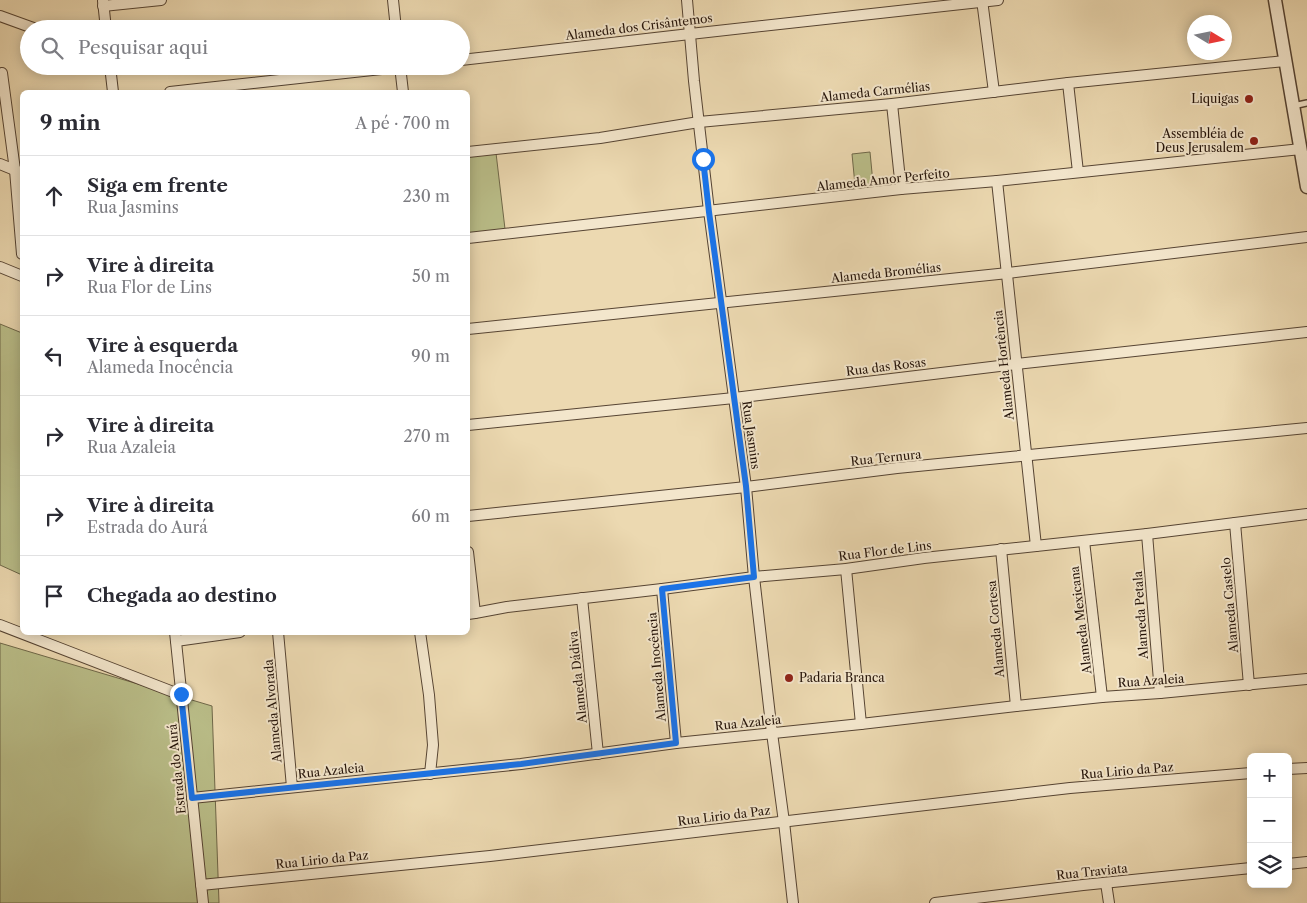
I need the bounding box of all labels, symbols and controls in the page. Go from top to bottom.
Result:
street label: Alameda dos Crisântemos [563,10,713,43]
north arrow [1187,15,1232,60]
search box [20,20,470,75]
icon: search [38,34,66,62]
text: Pesquisar aqui [78,36,208,59]
street label: Alameda Carmélias [818,78,931,105]
place label: Liquigas [1191,91,1239,106]
marker: Liquigas [1243,93,1255,105]
text: 9 min [40,110,101,135]
text: A pé · 700 m [355,113,450,133]
place label: Assembléia de Deus Jerusalem [1155,126,1244,155]
marker: Assembléia de Deus Jerusalem [1248,135,1260,147]
route start [692,148,715,171]
street label: Alameda Amor Perfeito [815,165,950,194]
text: Siga em frente [87,174,228,197]
icon: ahead [40,182,68,210]
text: 230 m [403,186,450,206]
text: Rua Jasmins [87,197,179,217]
text: Vire à direita [87,254,214,277]
street label: Alameda Bromélias [829,259,942,286]
icon: right [40,262,68,290]
text: 50 m [412,266,450,286]
text: Rua Flor de Lins [87,277,212,297]
street label: Alameda Hortência [990,309,1017,422]
text: Vire à esquerda [87,334,238,357]
icon: left [40,342,68,370]
text: 90 m [411,346,450,366]
street label: Rua das Rosas [845,354,927,379]
text: Alameda Inocência [87,357,233,377]
street label: Rua Jasmins [739,400,764,470]
text: Vire à direita [87,414,214,437]
icon: right [40,422,68,450]
text: 270 m [404,426,450,446]
text: Rua Azaleia [87,437,176,457]
street label: Rua Ternura [850,446,923,469]
text: Vire à direita [87,494,214,517]
icon: right [40,502,68,530]
text: 60 m [411,506,450,526]
text: Estrada do Aurá [87,517,208,537]
street label: Rua Flor de Lins [838,537,932,564]
street label: Alameda Castelo [1218,557,1241,655]
street label: Alameda Mexicana [1066,565,1095,676]
street label: Alameda Petala [1130,570,1151,661]
street label: Alameda Cortesa [984,579,1007,679]
icon: arrive [40,582,68,610]
text: Chegada ao destino [87,584,277,607]
street label: Alameda Inocência [644,611,669,723]
street label: Alameda Dádiva [565,629,590,725]
street label: Alameda Alvorada [260,658,285,764]
place label: Padaria Branca [799,670,885,685]
street label: Rua Azaleia [1117,671,1185,690]
marker: Padaria Branca [783,672,795,684]
route end [170,683,193,706]
street label: Rua Azaleia [714,711,783,733]
street label: Estrada do Aurá [164,723,189,815]
map controls [1247,753,1292,888]
button: + [1247,753,1292,798]
street label: Rua Azaleia [297,759,366,781]
street label: Rua Lirio da Paz [1080,759,1174,782]
button: − [1247,798,1292,843]
street label: Rua Lirio da Paz [677,802,771,829]
button: layers [1247,843,1292,888]
street label: Rua Lirio da Paz [275,847,369,872]
street label: Rua Traviata [1056,860,1129,883]

